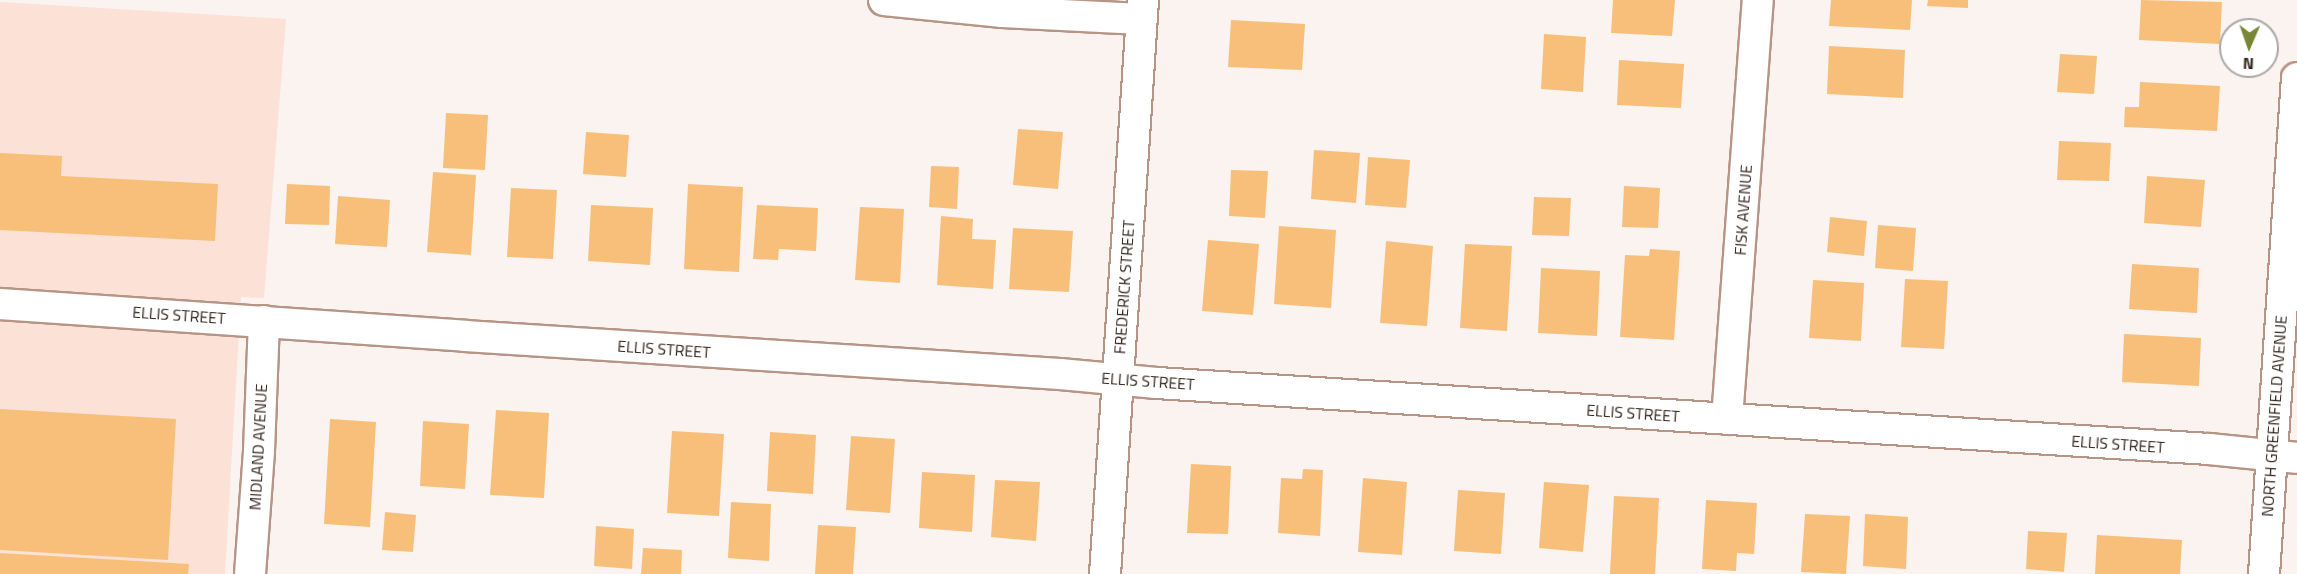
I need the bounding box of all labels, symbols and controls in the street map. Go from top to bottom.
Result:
north arrow [2219,18,2279,78]
text: N [2242,52,2254,76]
street label: FISK AVENUE [1730,164,1756,256]
street label: FREDERICK STREET [1110,219,1138,355]
street label: ELLIS STREET [132,302,226,328]
street label: NORTH GREENFIELD AVENUE [2257,315,2291,517]
street label: ELLIS STREET [617,336,711,362]
street label: ELLIS STREET [1101,368,1195,394]
street label: MIDLAND AVENUE [245,383,271,511]
street label: ELLIS STREET [1586,400,1680,426]
street label: ELLIS STREET [2071,431,2165,457]

